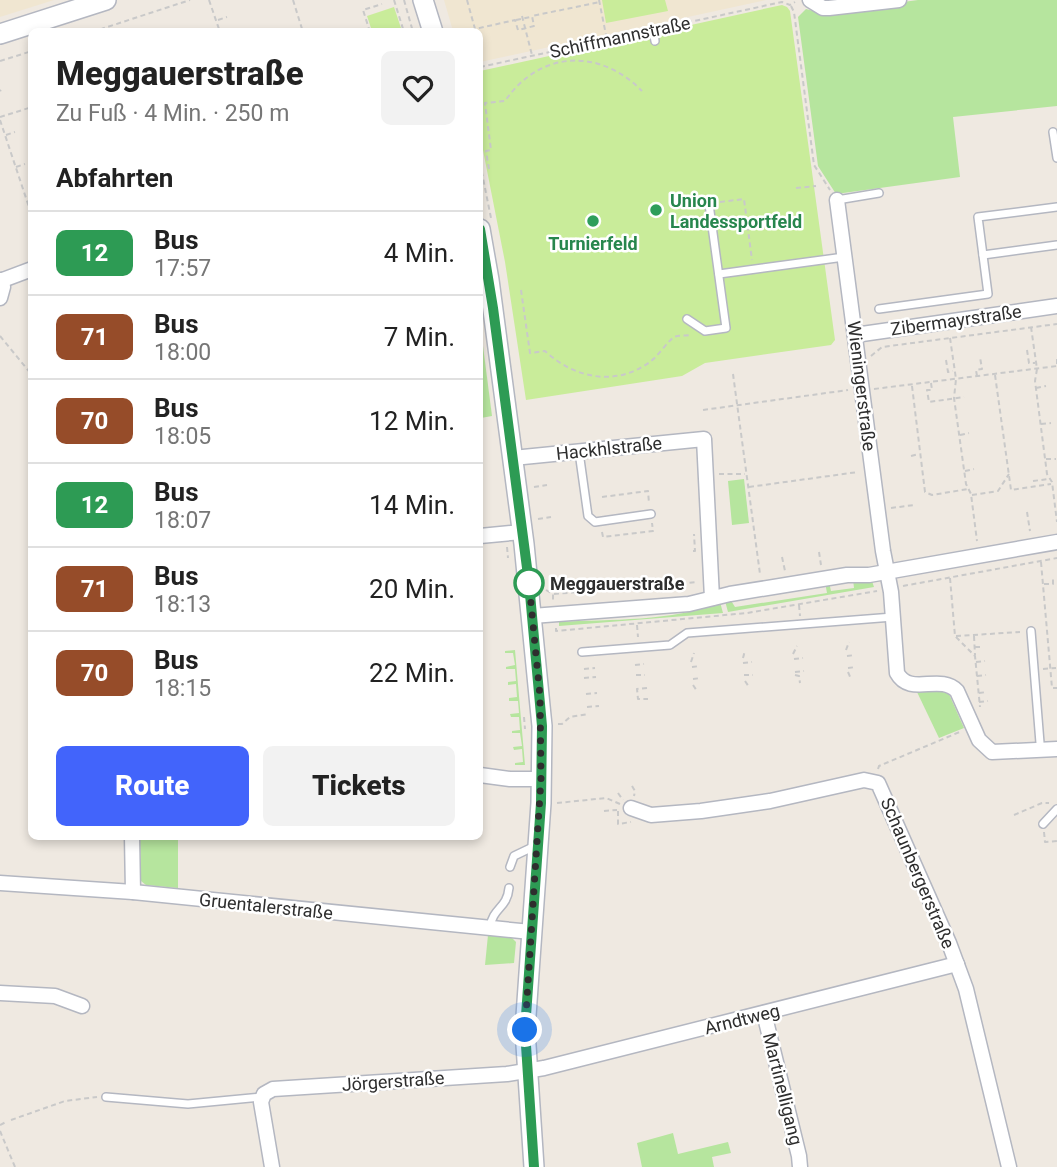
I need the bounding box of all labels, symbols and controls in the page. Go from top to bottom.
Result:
street label: Schiffmannstraße [548,12,692,62]
button: heart [381,51,455,125]
text: Meggauerstraße [56,54,304,93]
text: Zu Fuß · 4 Min. · 250 m [56,100,289,127]
text: Abfahrten [56,163,173,193]
place label: Union Landessportfeld [670,190,802,232]
marker: Union Landessportfeld [648,202,664,218]
marker: Turnierfeld [585,213,601,229]
text: Bus [154,225,199,255]
place label: Turnierfeld [548,233,638,254]
text: 4 Min. [384,238,455,268]
text: 12 [81,239,108,267]
text: 17:57 [154,255,211,282]
street label: Zibermayrstraße [889,300,1023,340]
text: Bus [154,309,199,339]
street label: Wieningerstraße [844,320,880,452]
text: 7 Min. [384,322,455,352]
text: 71 [81,323,108,351]
text: 18:00 [154,339,211,366]
text: Bus [154,393,199,423]
text: 12 Min. [369,406,455,436]
text: 70 [81,407,108,435]
text: 18:05 [154,423,211,450]
street label: Hackhlstraße [555,432,663,464]
text: Bus [154,477,199,507]
text: 14 Min. [369,490,455,520]
text: 12 [81,491,108,519]
text: 18:07 [154,507,211,534]
text: Bus [154,561,199,591]
marker: Meggauerstraße [514,568,544,598]
place label: Meggauerstraße [550,573,685,594]
text: 20 Min. [369,574,455,604]
text: 71 [81,575,108,603]
text: 18:13 [154,591,211,618]
text: Bus [154,645,199,675]
text: 22 Min. [369,658,455,688]
text: 70 [81,659,108,687]
text: 18:15 [154,675,211,702]
button: Route [56,746,249,826]
button: Tickets [263,746,455,826]
street label: Schaunbergerstraße [877,794,959,952]
street label: Gruentalerstraße [198,889,334,923]
street label: Arndtweg [702,999,782,1039]
your location [507,1012,542,1047]
street label: Martinelligang [759,1031,807,1147]
street label: Jörgerstraße [341,1067,445,1095]

